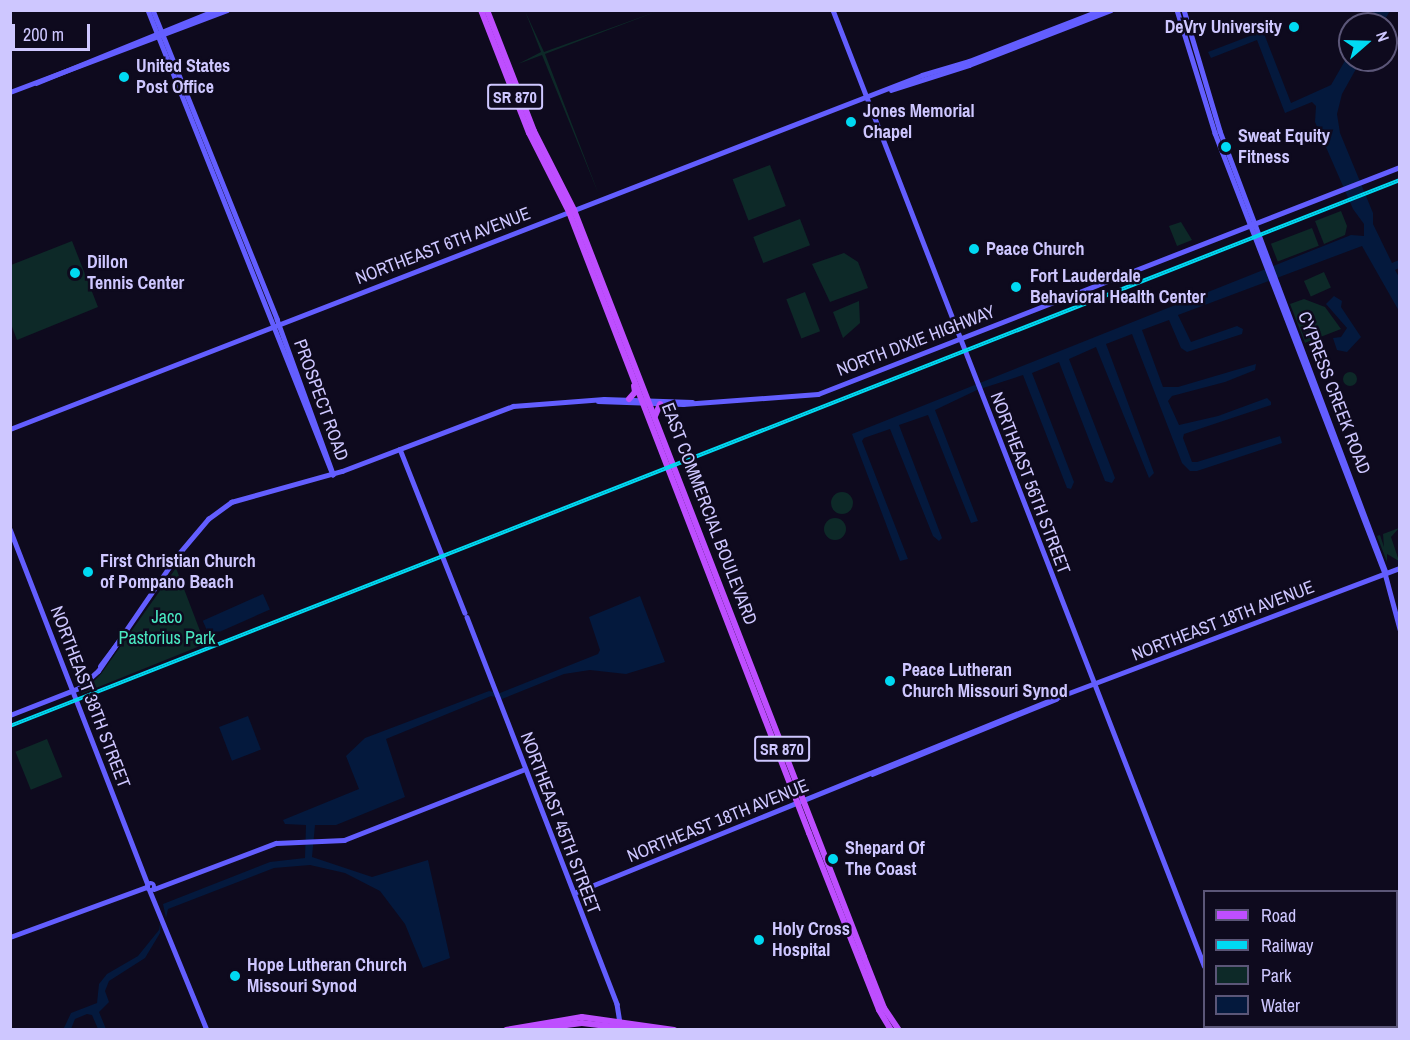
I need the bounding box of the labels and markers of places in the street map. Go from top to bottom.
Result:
place label: DeVry University [1165,16,1282,38]
marker: DeVry University [1287,20,1301,34]
place label: United States Post Office [136,56,230,98]
marker: United States Post Office [117,70,131,84]
place label: Jones Memorial Chapel [863,101,975,144]
marker: Jones Memorial Chapel [844,115,858,129]
place label: Sweat Equity Fitness [1238,126,1330,168]
marker: Sweat Equity Fitness [1219,140,1233,154]
place label: Peace Church [986,238,1084,260]
marker: Peace Church [967,242,981,256]
place label: Dillon Tennis Center [87,252,184,294]
marker: Dillon Tennis Center [68,266,82,280]
place label: Fort Lauderdale Behavioral Health Center [1030,266,1206,308]
marker: Fort Lauderdale Behavioral Health Center [1007,278,1025,296]
place label: First Christian Church of Pompano Beach [100,551,256,594]
marker: First Christian Church of Pompano Beach [81,565,95,579]
place label: Peace Lutheran Church Missouri Synod [902,660,1068,702]
marker: Peace Lutheran Church Missouri Synod [883,674,897,688]
place label: Shepard Of The Coast [845,838,925,880]
marker: Shepard Of The Coast [826,852,840,866]
place label: Holy Cross Hospital [772,919,850,962]
marker: Holy Cross Hospital [750,931,768,949]
place label: Hope Lutheran Church Missouri Synod [247,955,407,998]
marker: Hope Lutheran Church Missouri Synod [228,969,242,983]

